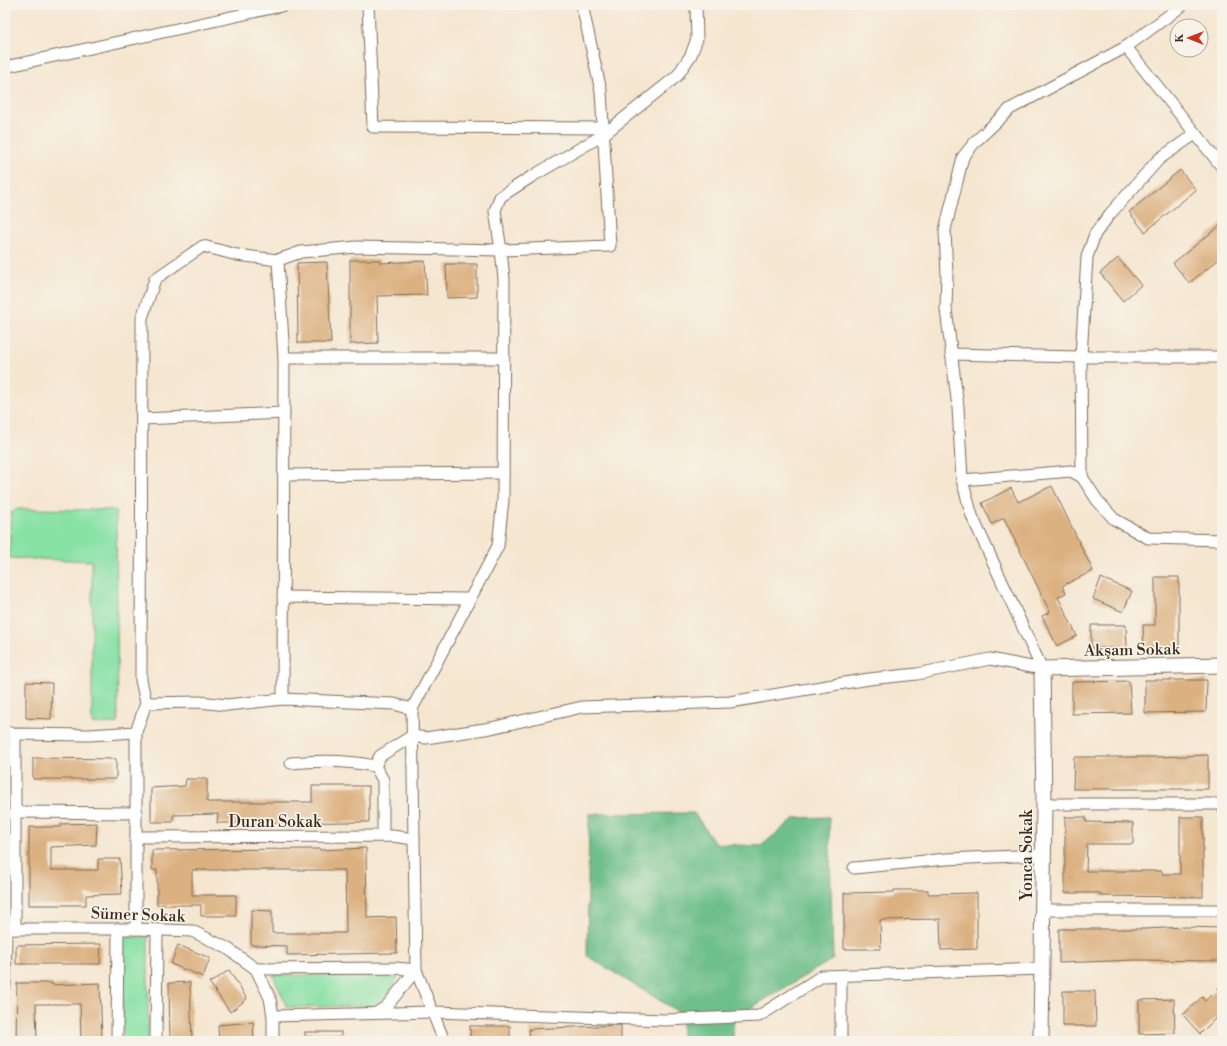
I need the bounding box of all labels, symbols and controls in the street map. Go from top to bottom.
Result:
north arrow [1169,18,1209,58]
text: K [1173,32,1187,42]
street label: Akşam Sokak [1083,639,1182,661]
street label: Yonca Sokak [1017,808,1037,901]
street label: Duran Sokak [229,812,323,832]
street label: Sümer Sokak [91,903,187,927]

